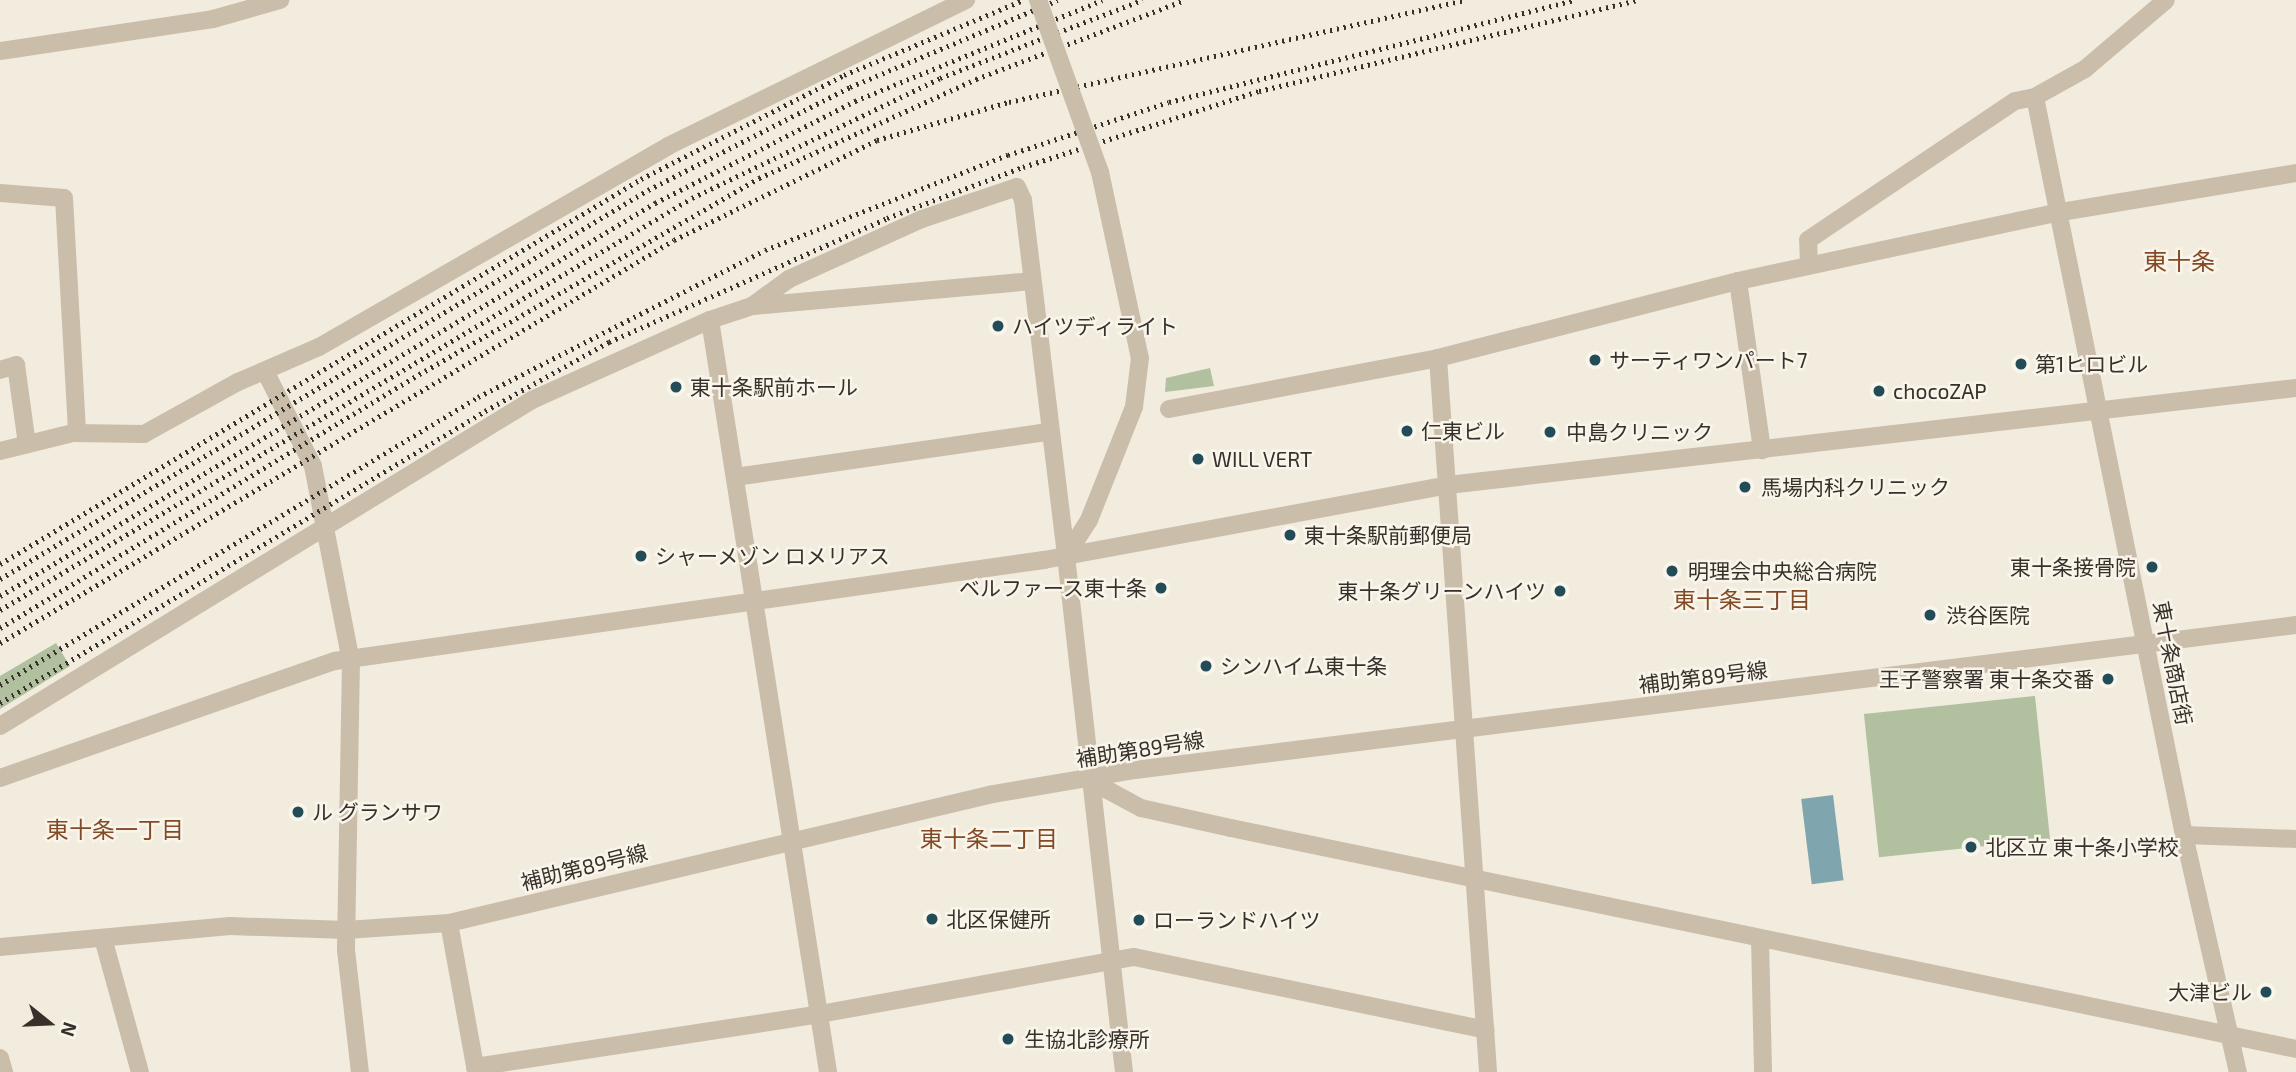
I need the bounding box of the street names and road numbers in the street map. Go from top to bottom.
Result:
street label: 東十条商店街 [2149,599,2197,727]
street label: 補助第89号線 [1637,657,1769,697]
street label: 補助第89号線 [1074,726,1206,772]
street label: 補助第89号線 [518,839,650,895]

